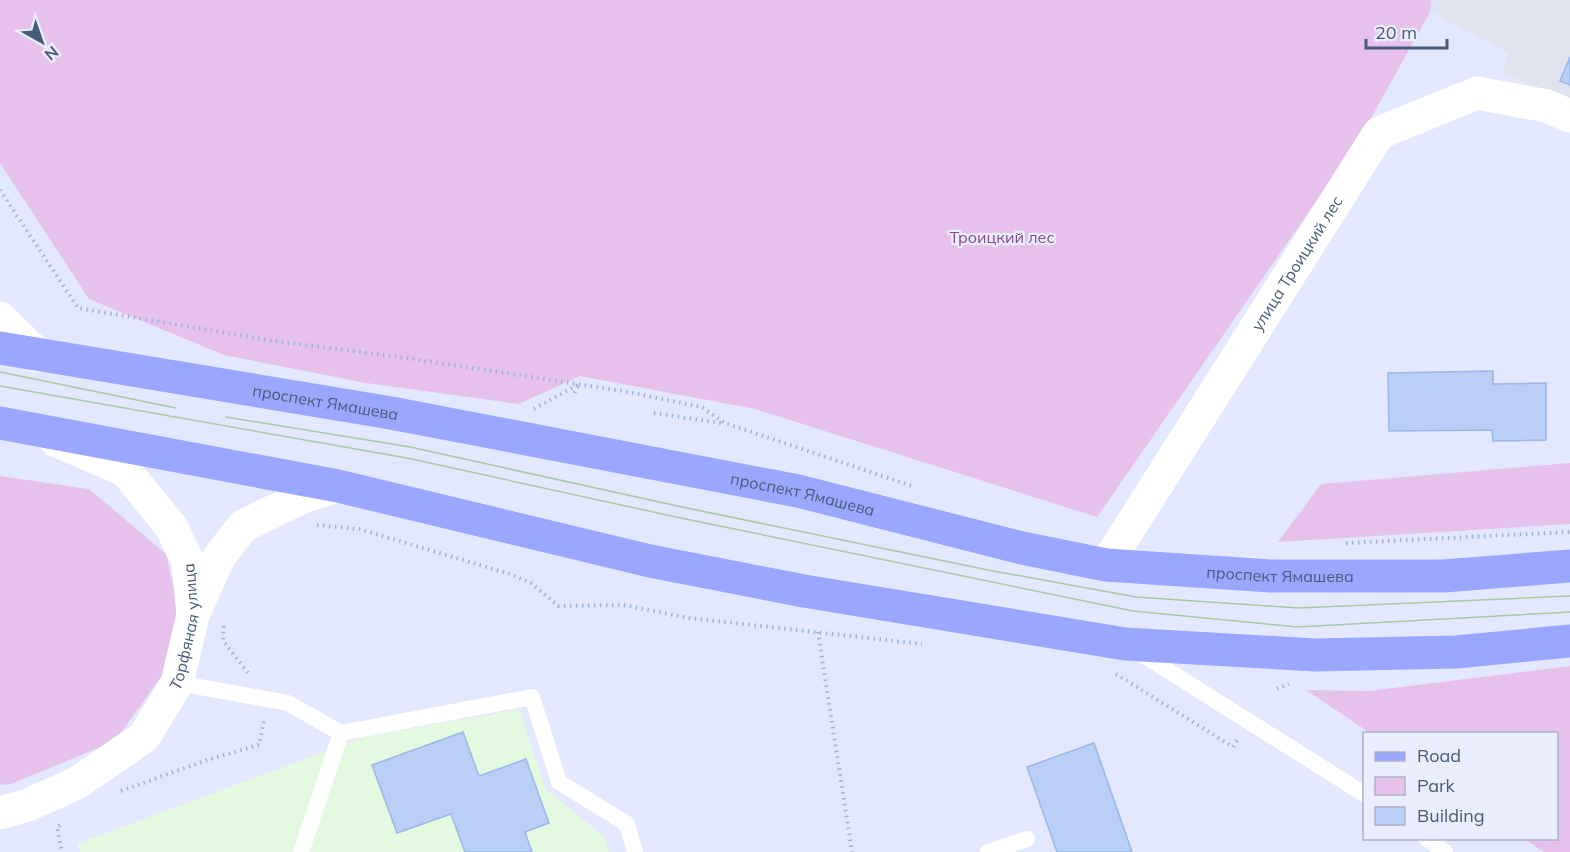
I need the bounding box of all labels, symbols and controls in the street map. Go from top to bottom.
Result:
north arrow [12,12,72,72]
scale bar [1366,12,1447,50]
text: 20 m [1375,21,1417,44]
text: N [41,42,63,65]
street label: улица Троицкий лес [1247,192,1347,334]
park label: Троицкий лес [950,227,1054,247]
street label: проспект Ямашева [251,380,400,424]
street label: проспект Ямашева [729,468,877,520]
street label: Торфяная улица [165,562,203,694]
street label: проспект Ямашева [1206,562,1354,586]
legend [1363,732,1558,840]
text: Road [1417,744,1461,767]
text: Park [1417,774,1456,797]
text: Building [1417,804,1485,827]

